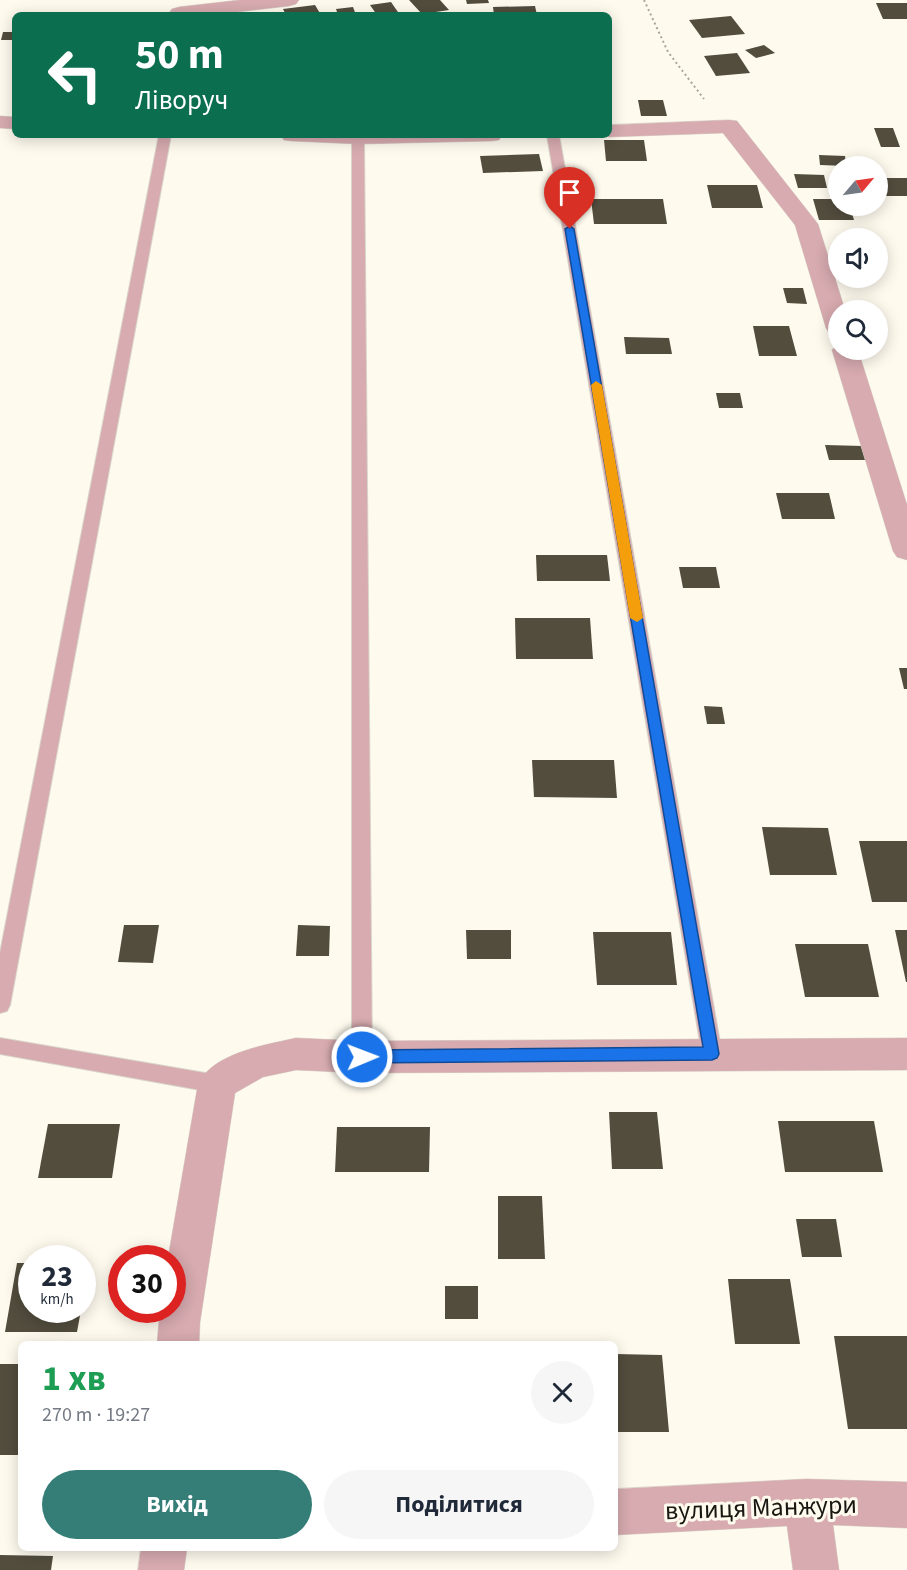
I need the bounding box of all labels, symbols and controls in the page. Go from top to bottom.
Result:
text: 50 m [135,25,224,85]
icon: left [36,36,114,114]
text: Ліворуч [135,81,228,120]
north arrow [828,156,888,216]
map controls [828,156,888,360]
pin [544,167,595,229]
icon: arrive [553,176,586,209]
button: sound [828,228,888,288]
button: search [828,300,888,360]
position arrow [330,1025,394,1089]
speed limit sign: 30 [108,1245,186,1323]
text: 23 [41,1255,73,1298]
text: km/h [40,1289,74,1310]
text: 1 хв [42,1353,106,1404]
button: close [531,1361,594,1424]
text: 270 m · 19:27 [42,1401,150,1429]
button: Вихід [42,1470,312,1539]
button: Поділитися [324,1470,594,1539]
street label: вулиця Манжури [664,1486,858,1529]

